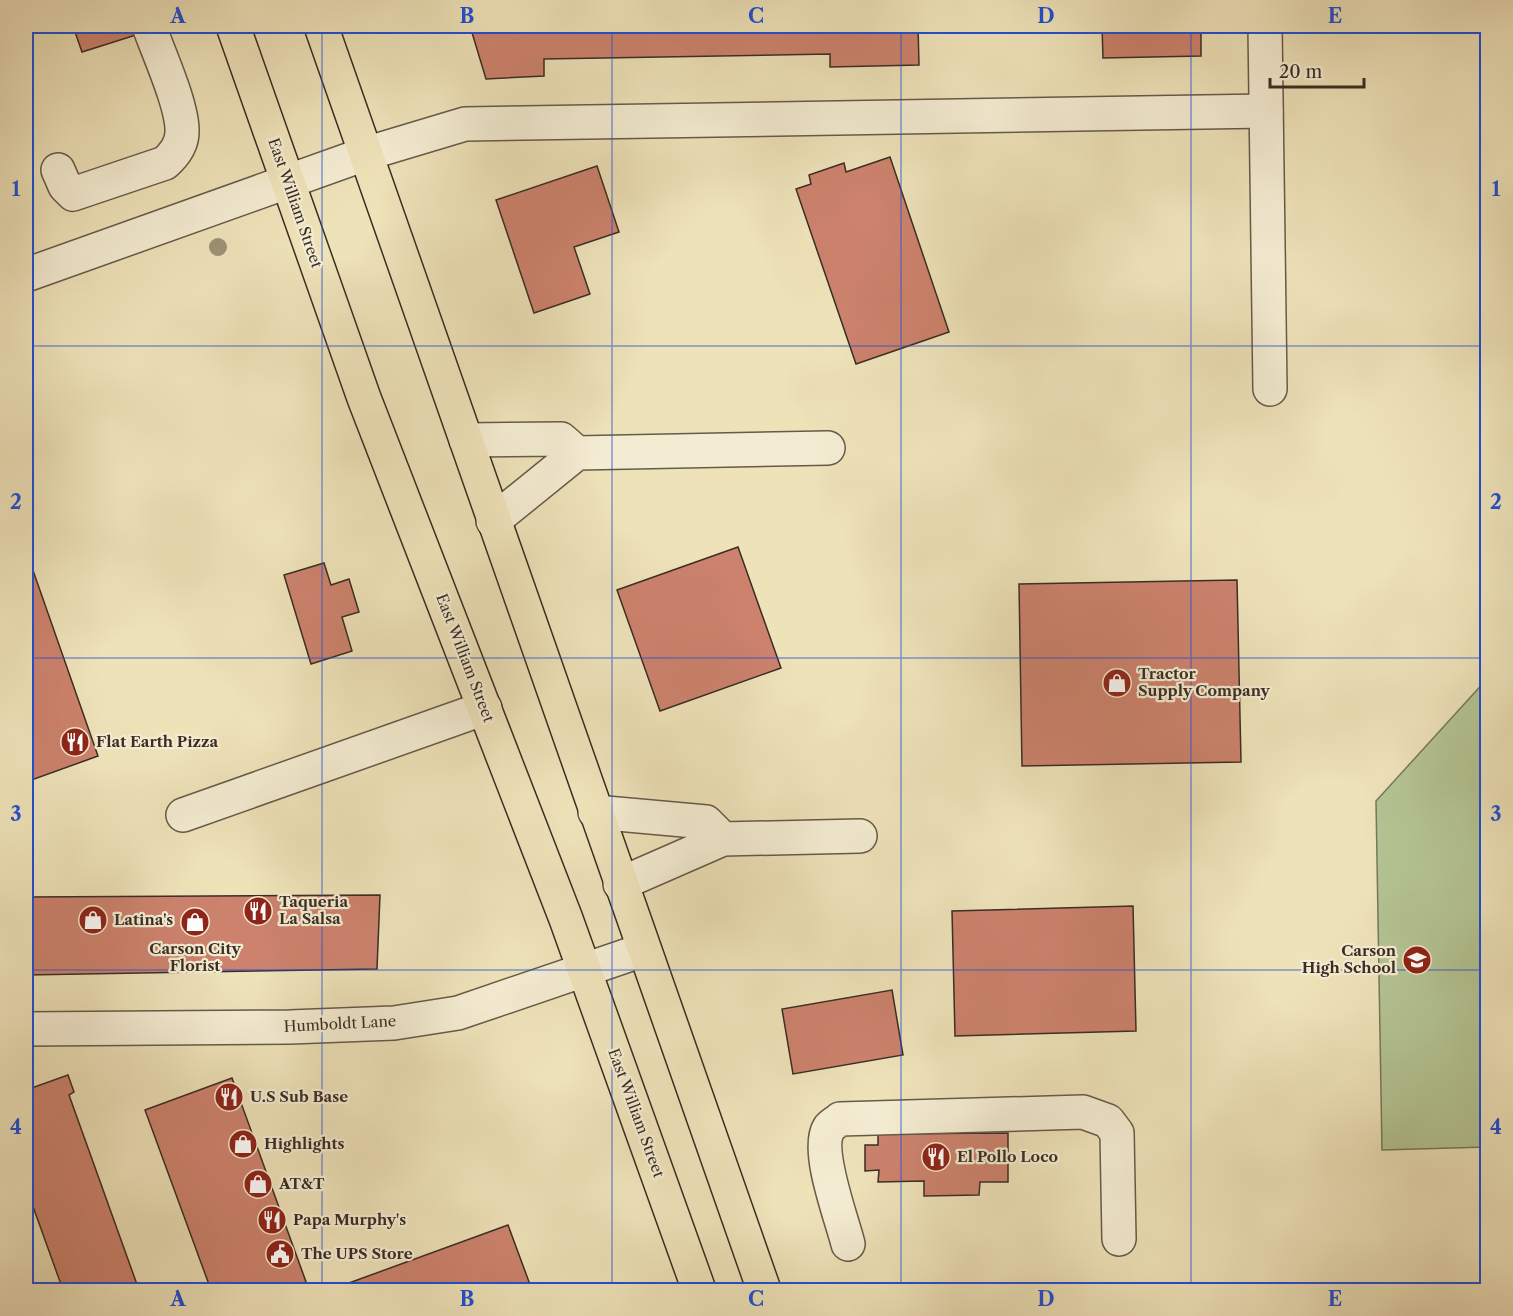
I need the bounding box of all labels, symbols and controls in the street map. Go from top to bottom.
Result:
text: A [169,4,186,28]
text: B [460,4,475,28]
text: C [748,4,764,28]
text: D [1037,4,1055,28]
text: E [1328,4,1342,28]
scale bar [1270,51,1364,89]
text: 20 m [1279,61,1323,83]
street label: East William Street [264,135,327,271]
text: 1 [12,177,21,201]
text: 1 [1492,177,1501,201]
text: 2 [10,490,22,514]
text: 2 [1490,490,1502,514]
street label: East William Street [432,591,499,725]
place label: Tractor Supply Company [1138,664,1271,700]
shop icon: Tractor Supply Company [1101,667,1133,699]
restaurant icon: Flat Earth Pizza [59,726,91,758]
place label: Flat Earth Pizza [96,732,218,751]
text: 3 [10,802,22,826]
text: 3 [1490,802,1502,826]
place label: Taqueria La Salsa [279,892,348,928]
restaurant icon: Taqueria La Salsa [242,895,274,927]
shop icon: Latina's [77,904,109,936]
shop icon: Carson City Florist [179,906,211,938]
place label: Latina's [114,910,173,929]
place label: Carson City Florist [149,939,241,975]
place label: Carson High School [1302,941,1397,977]
school or university icon: Carson High School [1401,944,1433,976]
street label: Humboldt Lane [283,1011,397,1036]
street label: East William Street [604,1046,669,1181]
restaurant icon: U.S Sub Base [213,1081,245,1113]
place label: U.S Sub Base [250,1087,348,1106]
text: 4 [10,1115,22,1139]
text: 4 [1490,1115,1502,1139]
shop icon: Highlights [227,1128,259,1160]
place label: Highlights [264,1134,345,1153]
restaurant icon: El Pollo Loco [920,1141,952,1173]
place label: El Pollo Loco [957,1147,1058,1166]
shop icon: AT&T [242,1168,274,1200]
place label: AT&T [278,1174,325,1193]
restaurant icon: Papa Murphy's [256,1204,288,1236]
place label: Papa Murphy's [293,1210,406,1229]
public building icon: The UPS Store [264,1238,296,1270]
place label: The UPS Store [301,1244,413,1263]
text: A [169,1287,186,1311]
text: B [460,1287,475,1311]
text: C [748,1287,764,1311]
text: D [1037,1287,1055,1311]
text: E [1328,1287,1342,1311]

